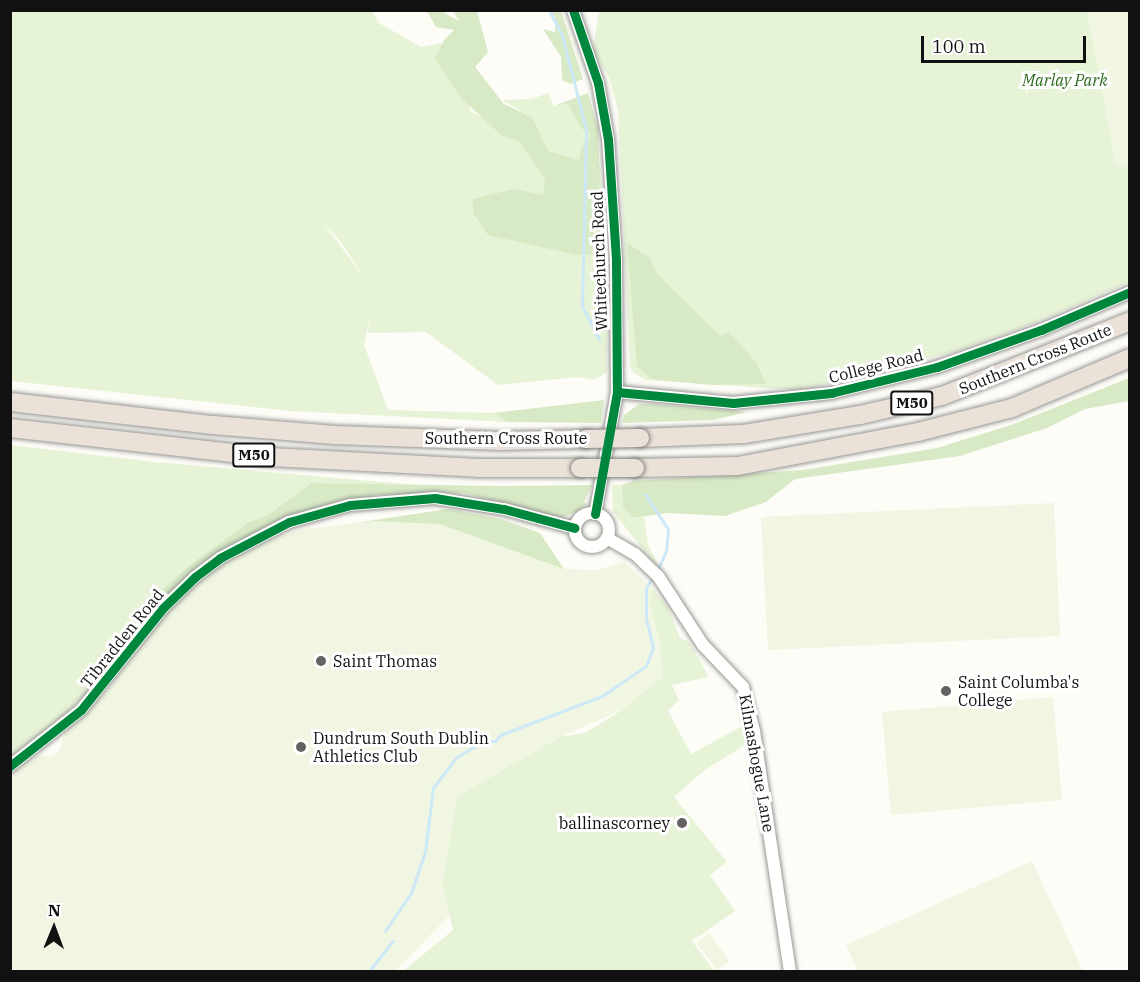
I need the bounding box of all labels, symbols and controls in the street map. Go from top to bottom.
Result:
scale bar [924,24,1089,62]
text: 100 m [932,35,986,58]
park label: Marlay Park [1022,70,1108,90]
street label: Whitechurch Road [587,191,611,331]
street label: Southern Cross Route [956,320,1114,398]
street label: College Road [827,345,925,387]
road number: M50 [890,391,934,415]
street label: Southern Cross Route [425,428,587,448]
road number: M50 [232,443,276,467]
street label: Tibradden Road [76,585,168,691]
place label: Saint Thomas [333,651,437,671]
marker: Saint Thomas [314,654,328,668]
place label: Saint Columba's College [958,672,1079,710]
marker: Saint Columba's College [939,684,953,698]
street label: Kilmashogue Lane [735,692,779,834]
place label: Dundrum South Dublin Athletics Club [313,728,489,766]
marker: Dundrum South Dublin Athletics Club [294,740,308,754]
place label: ballinascorney [559,813,670,833]
marker: ballinascorney [675,816,689,830]
north arrow [24,898,84,958]
text: N [48,900,61,920]

